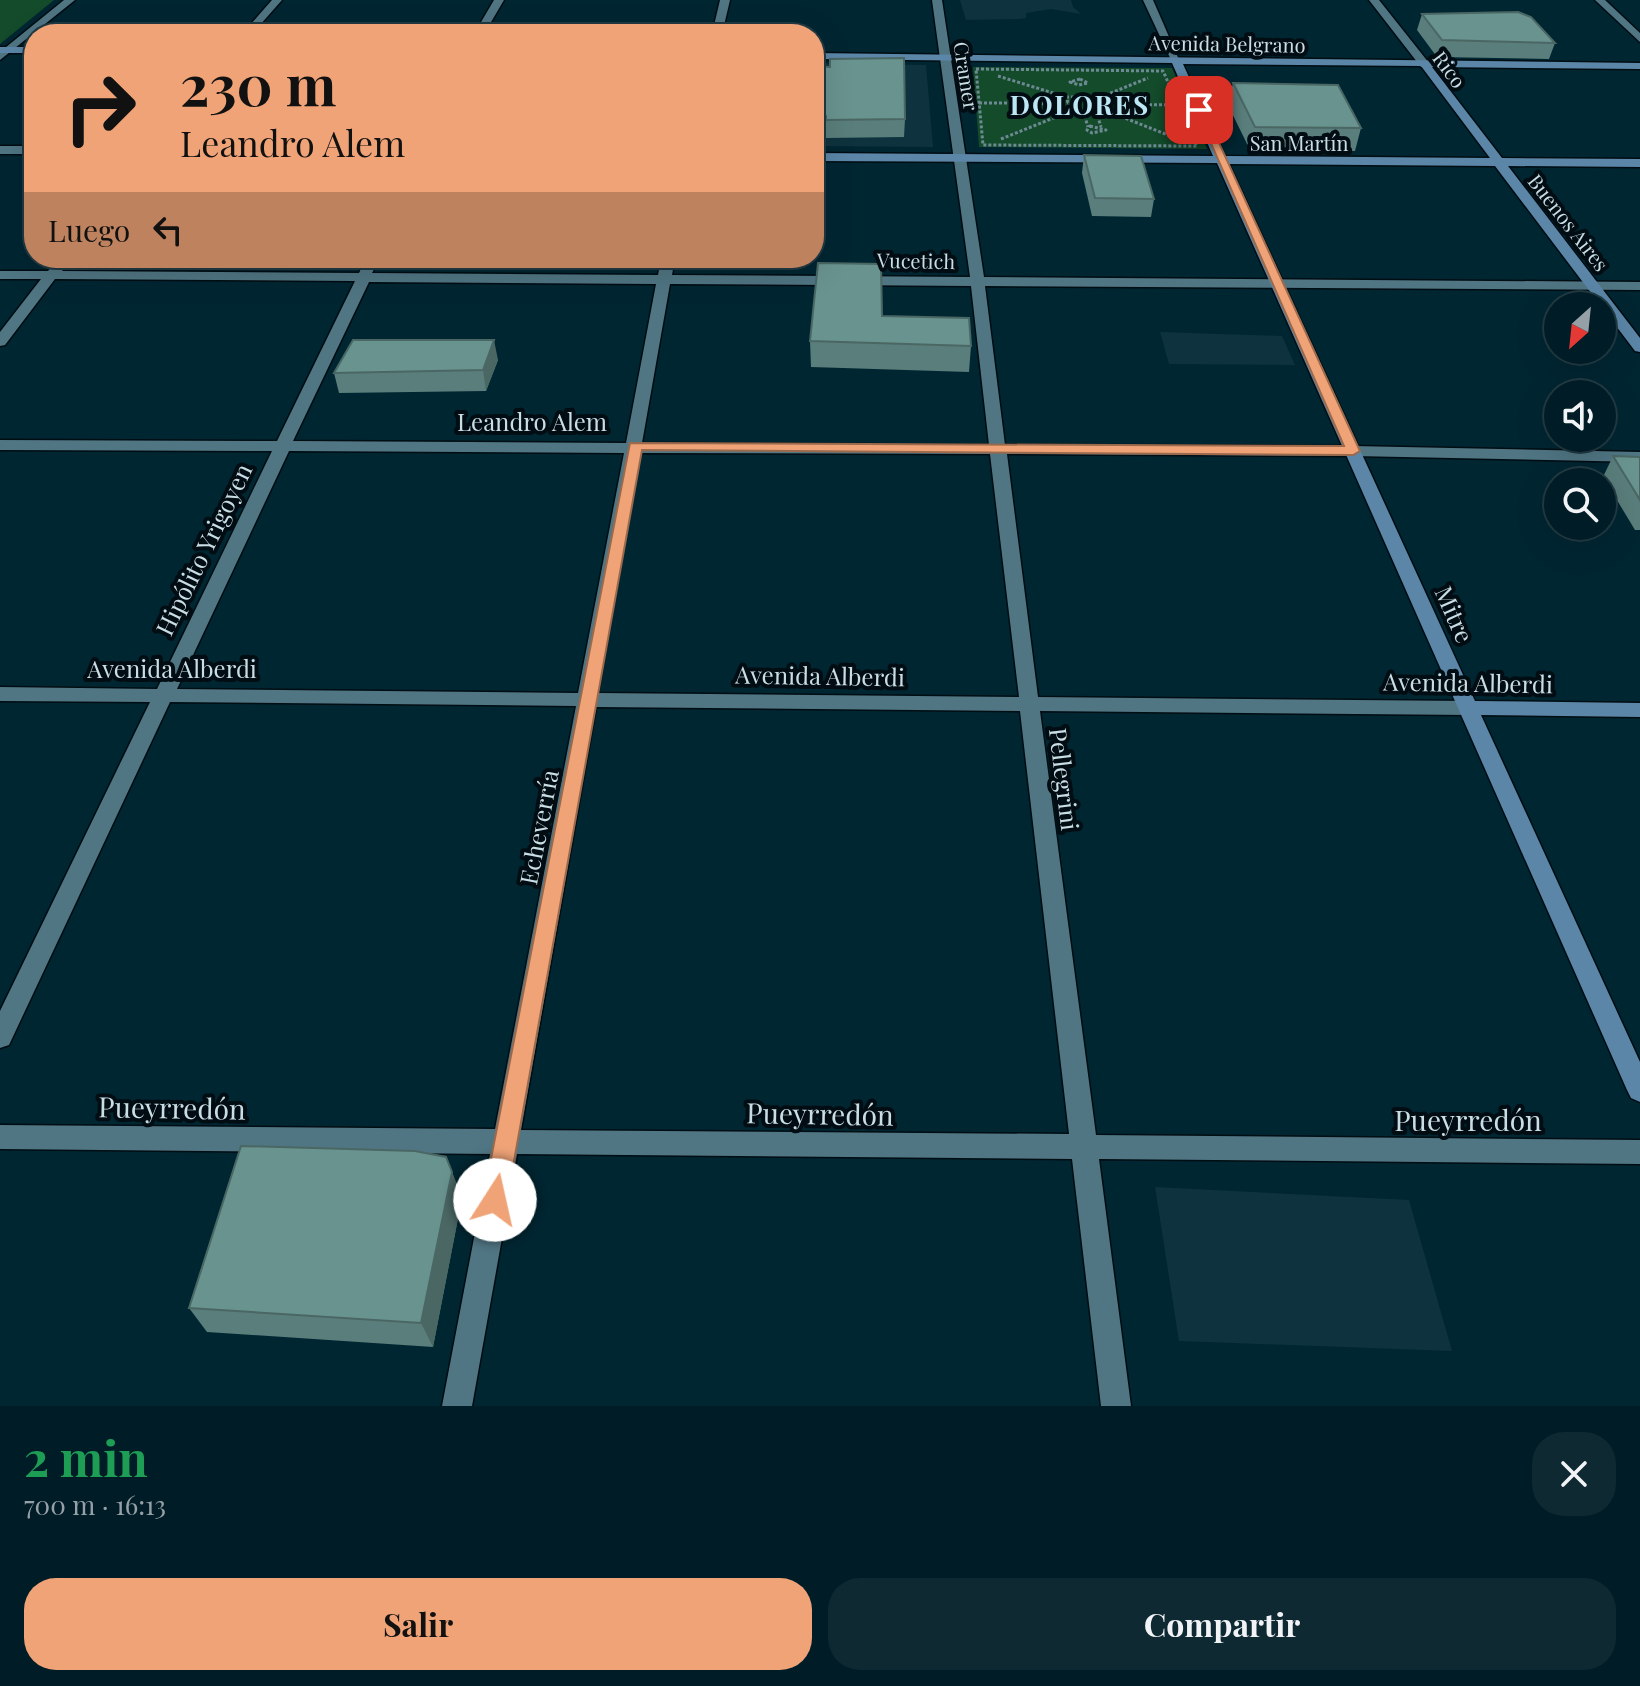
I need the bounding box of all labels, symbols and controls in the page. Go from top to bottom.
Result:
street label: Avenida Belgrano [1147,28,1306,58]
street label: Cramer [948,40,986,112]
street label: Rico [1427,45,1473,93]
text: 230 m [180,46,336,121]
icon: right [48,56,152,160]
pin [1165,76,1233,144]
district label: DOLORES [1010,87,1150,122]
icon: arrive [1177,88,1221,132]
text: Leandro Alem [180,118,405,166]
street label: San Martín [1250,129,1348,156]
street label: Buenos Aires [1523,168,1615,276]
icon: left [146,208,190,252]
text: Luego [48,210,130,250]
street label: Vucetich [876,246,956,274]
north arrow [1544,292,1616,364]
map controls [1544,292,1616,540]
button: sound [1544,380,1616,452]
street label: Leandro Alem [457,405,607,437]
street label: Hipólito Yrigoyen [147,458,259,640]
button: search [1544,468,1616,540]
street label: Mitre [1428,581,1482,647]
street label: Avenida Alberdi [86,652,257,684]
street label: Avenida Alberdi [734,658,905,692]
street label: Avenida Alberdi [1382,665,1553,699]
street label: Pellegrini [1043,726,1087,832]
street label: Echeverría [511,767,565,887]
street label: Pueyrredón [98,1087,246,1127]
street label: Pueyrredón [746,1093,894,1133]
street label: Pueyrredón [1394,1101,1542,1138]
position arrow [453,1158,537,1242]
text: 2 min [24,1425,148,1489]
button: close [1532,1432,1616,1516]
text: 700 m · 16:13 [24,1487,166,1522]
button: Salir [24,1578,812,1670]
button: Compartir [828,1578,1616,1670]

